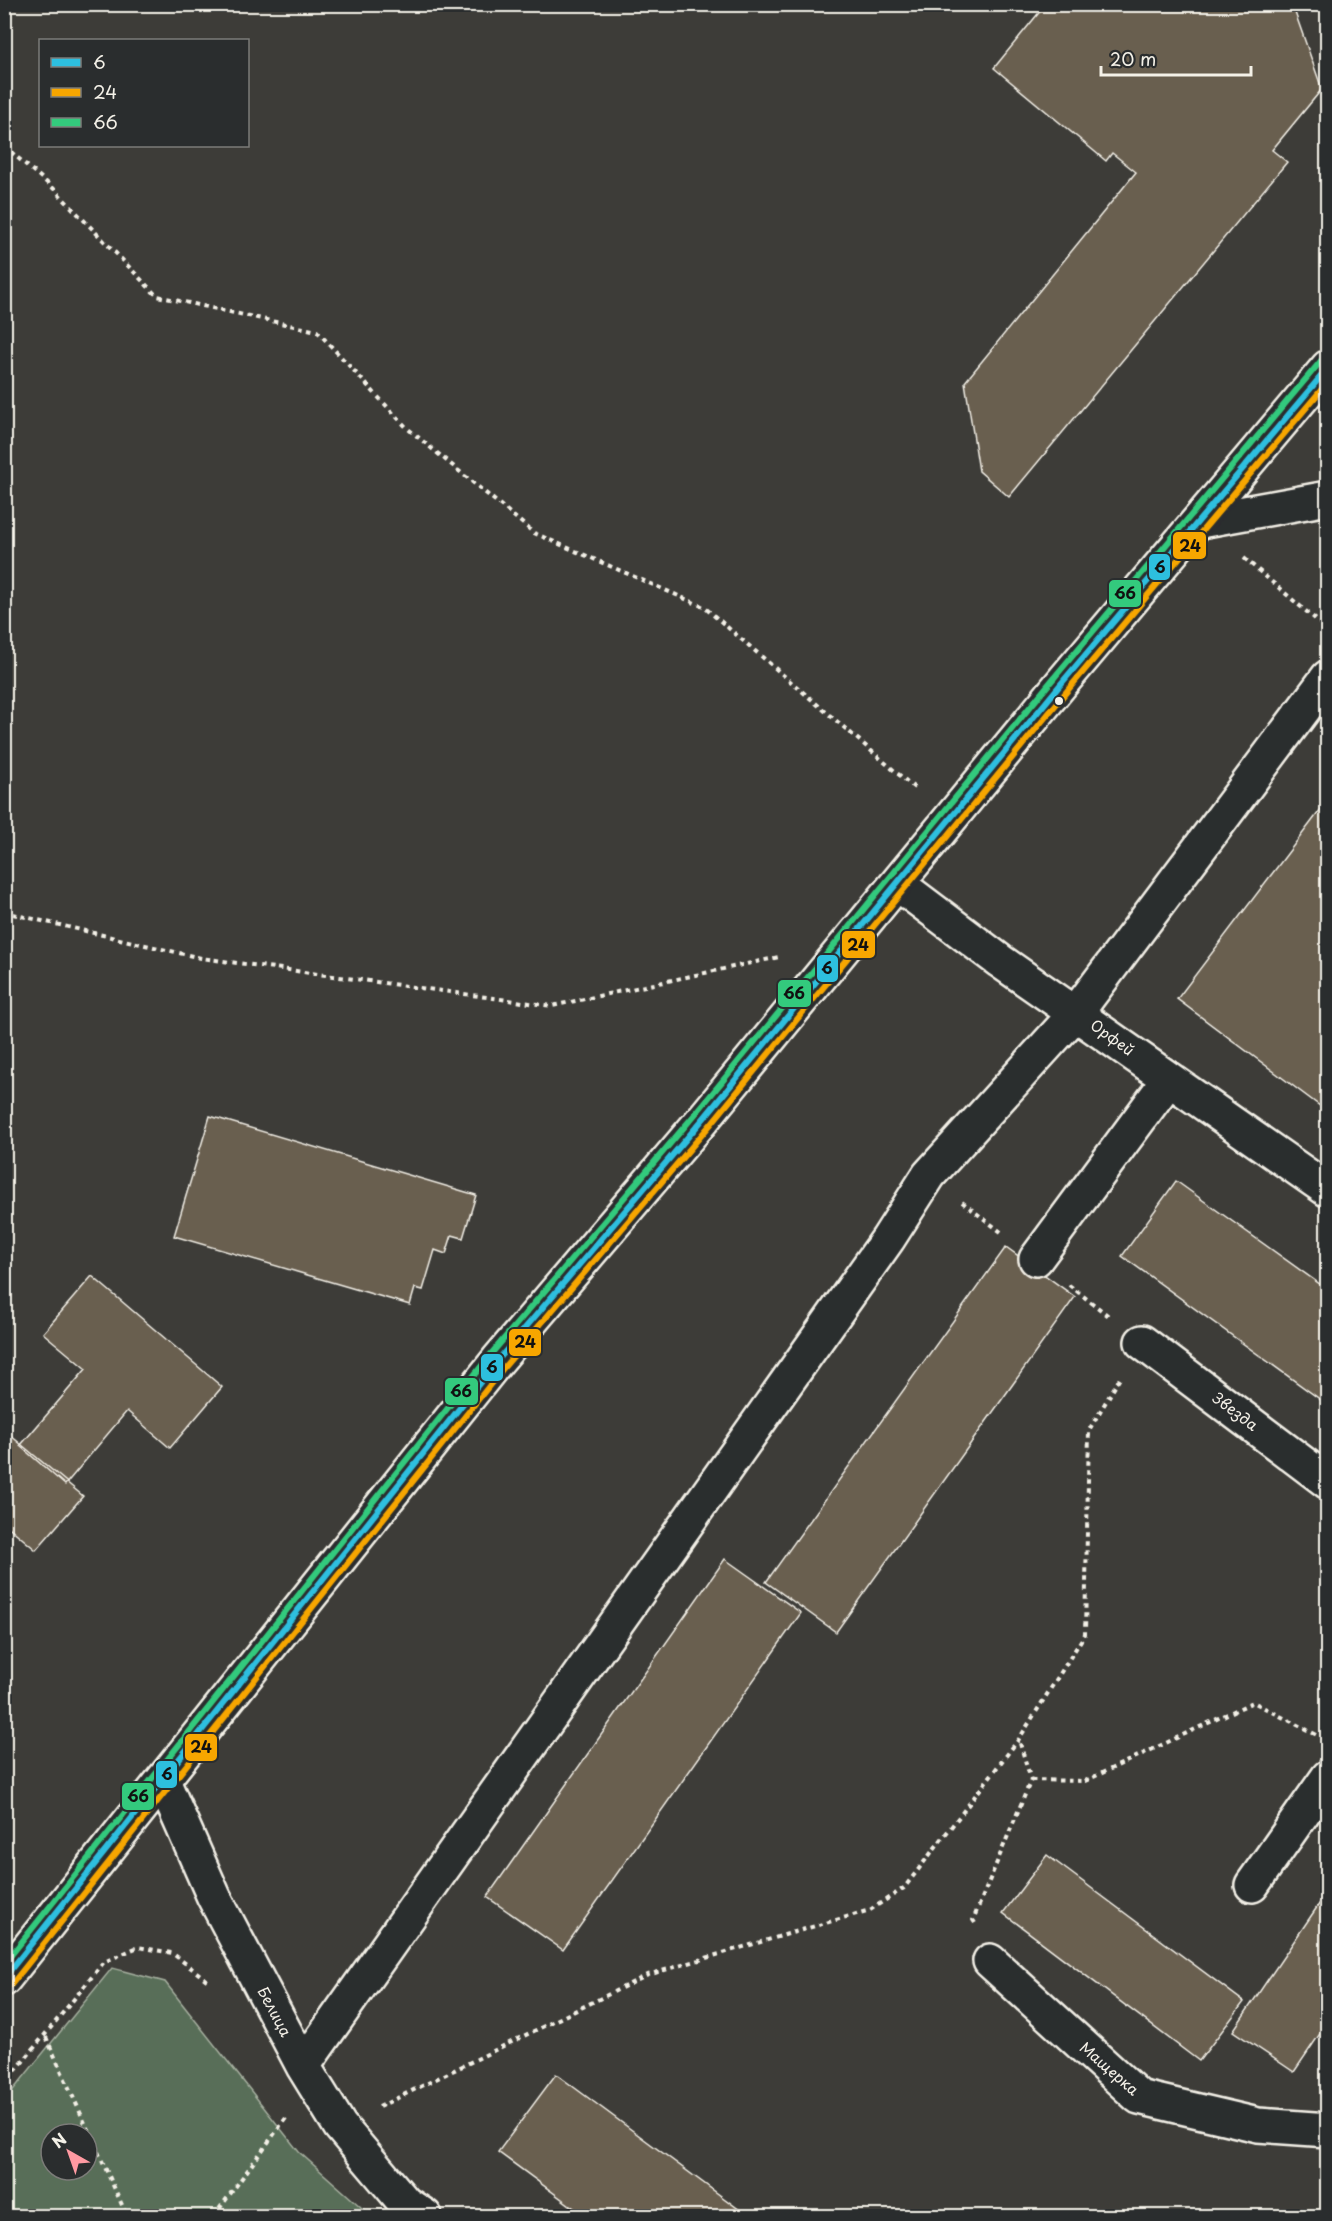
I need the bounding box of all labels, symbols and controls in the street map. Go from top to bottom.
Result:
legend [39,39,249,147]
scale bar [1101,39,1251,77]
text: 20 m [1110,45,1156,72]
text: 6 [93,48,106,75]
text: 24 [93,78,117,105]
text: 66 [93,108,118,135]
line badge: 24 [1172,531,1207,560]
text: 24 [1179,533,1201,557]
line badge: 6 [1148,553,1171,581]
text: 6 [1154,554,1166,578]
line badge: 66 [1108,579,1142,608]
text: 66 [1114,580,1136,604]
unlabelled marker [1053,695,1065,707]
line badge: 24 [841,930,876,959]
text: 24 [847,932,869,956]
line badge: 6 [816,954,839,983]
text: 6 [821,955,833,979]
line badge: 66 [777,979,812,1008]
text: 66 [783,980,805,1004]
street label: Орфей [1086,1013,1140,1061]
line badge: 24 [508,1328,542,1357]
text: 24 [514,1329,536,1353]
line badge: 6 [480,1353,504,1382]
text: 6 [486,1354,498,1378]
line badge: 66 [444,1377,479,1406]
text: 66 [450,1378,472,1402]
street label: Звезда [1208,1386,1264,1436]
line badge: 24 [184,1733,218,1762]
text: 24 [190,1734,212,1758]
line badge: 6 [155,1760,178,1789]
text: 6 [161,1761,173,1785]
line badge: 66 [121,1782,155,1811]
text: 66 [127,1783,149,1807]
street label: Белица [253,1982,298,2041]
street label: Мащерка [1075,2036,1145,2101]
north arrow [39,2122,99,2182]
text: N [46,2126,71,2153]

